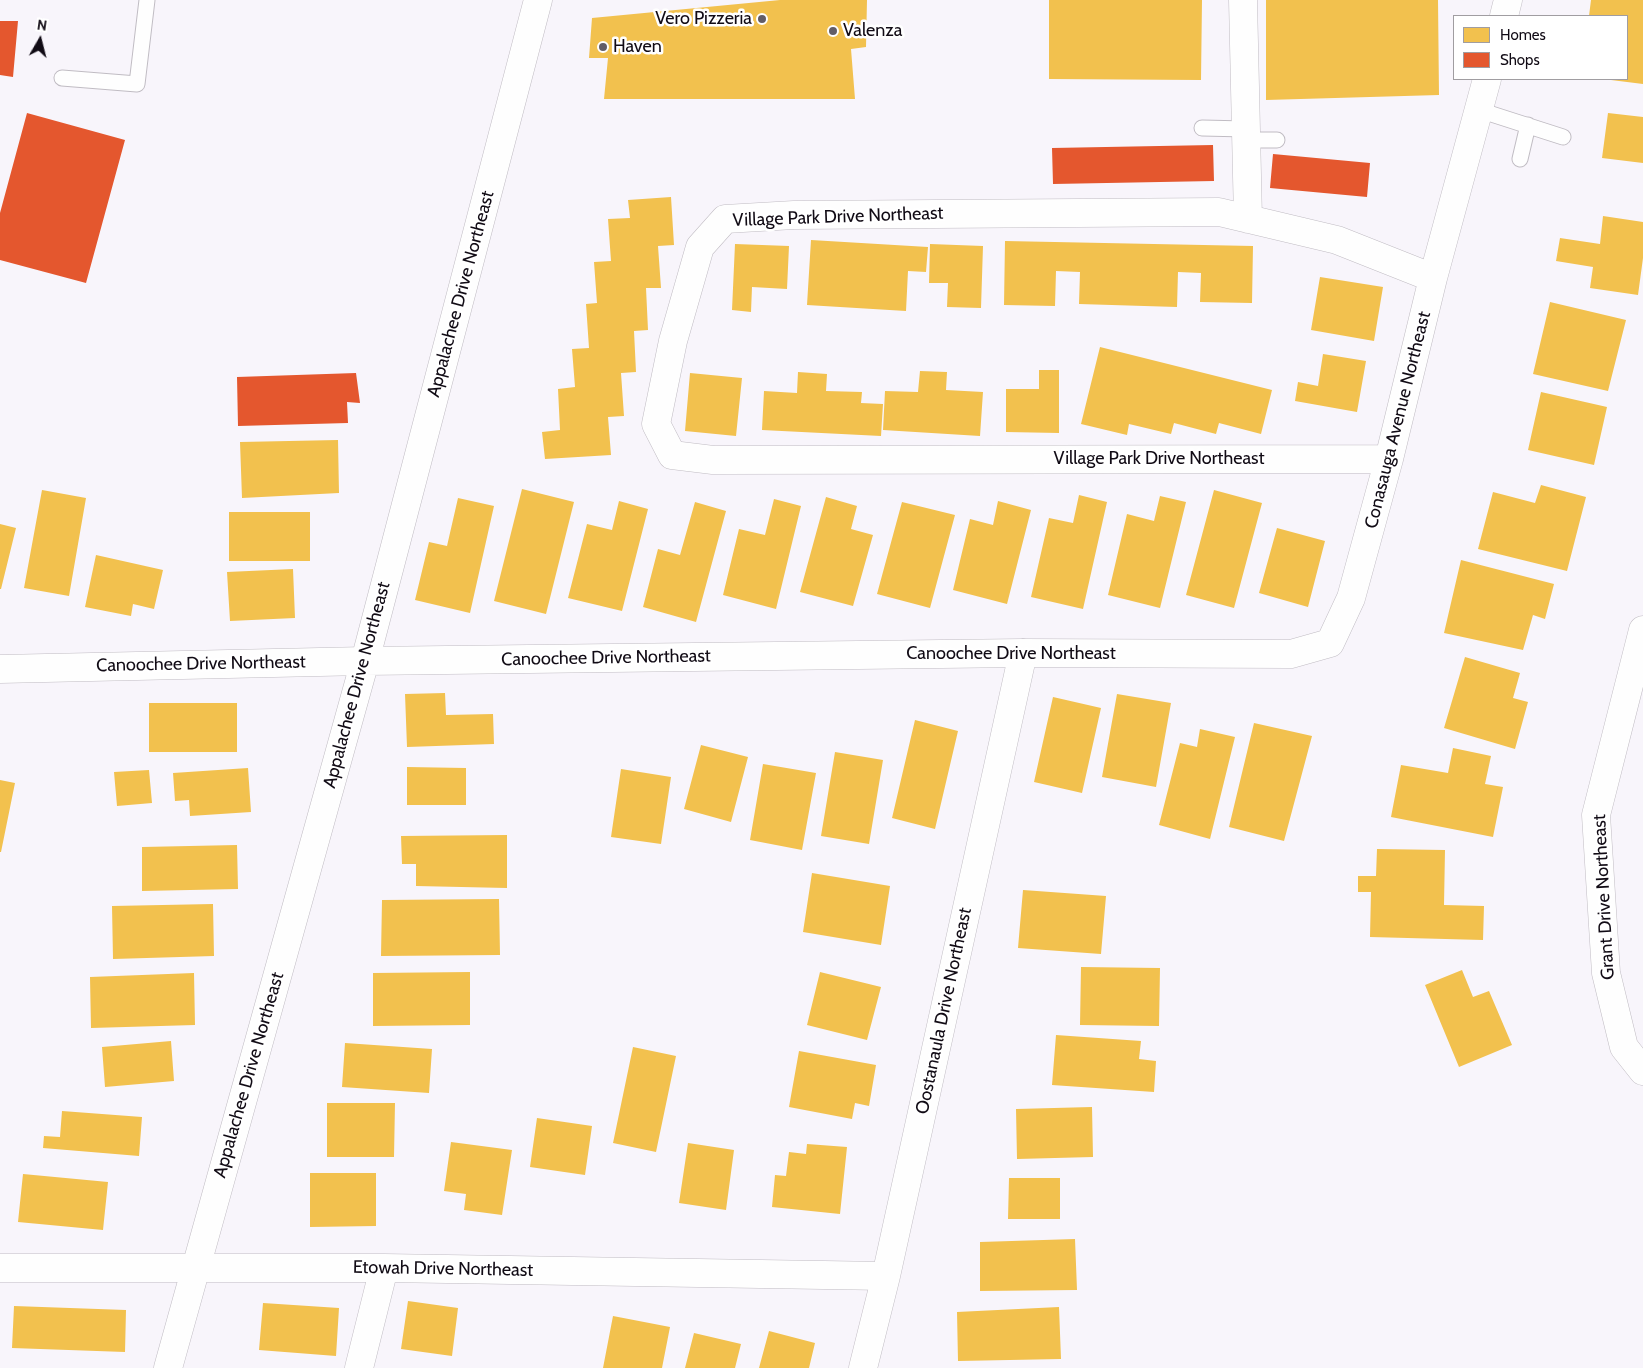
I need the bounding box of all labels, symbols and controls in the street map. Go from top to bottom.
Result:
place label: Vero Pizzeria [655,8,752,30]
marker: Vero Pizzeria [756,13,768,25]
north arrow [15,15,65,65]
legend [1453,15,1628,80]
text: N [36,16,48,35]
place label: Valenza [843,20,902,42]
marker: Valenza [827,25,839,37]
text: Homes [1500,26,1546,44]
place label: Haven [613,36,662,58]
marker: Haven [597,41,609,53]
text: Shops [1500,51,1540,69]
street label: Appalachee Drive Northeast [423,188,499,400]
street label: Village Park Drive Northeast [732,203,944,231]
street label: Conasauga Avenue Northeast [1361,309,1435,531]
street label: Village Park Drive Northeast [1053,448,1265,470]
street label: Appalachee Drive Northeast [319,579,395,791]
street label: Canoochee Drive Northeast [906,643,1116,665]
street label: Canoochee Drive Northeast [501,645,711,671]
street label: Canoochee Drive Northeast [96,651,306,677]
street label: Grant Drive Northeast [1589,814,1619,980]
street label: Oostanaula Drive Northeast [912,906,976,1116]
street label: Appalachee Drive Northeast [209,970,289,1180]
street label: Etowah Drive Northeast [353,1257,533,1281]

